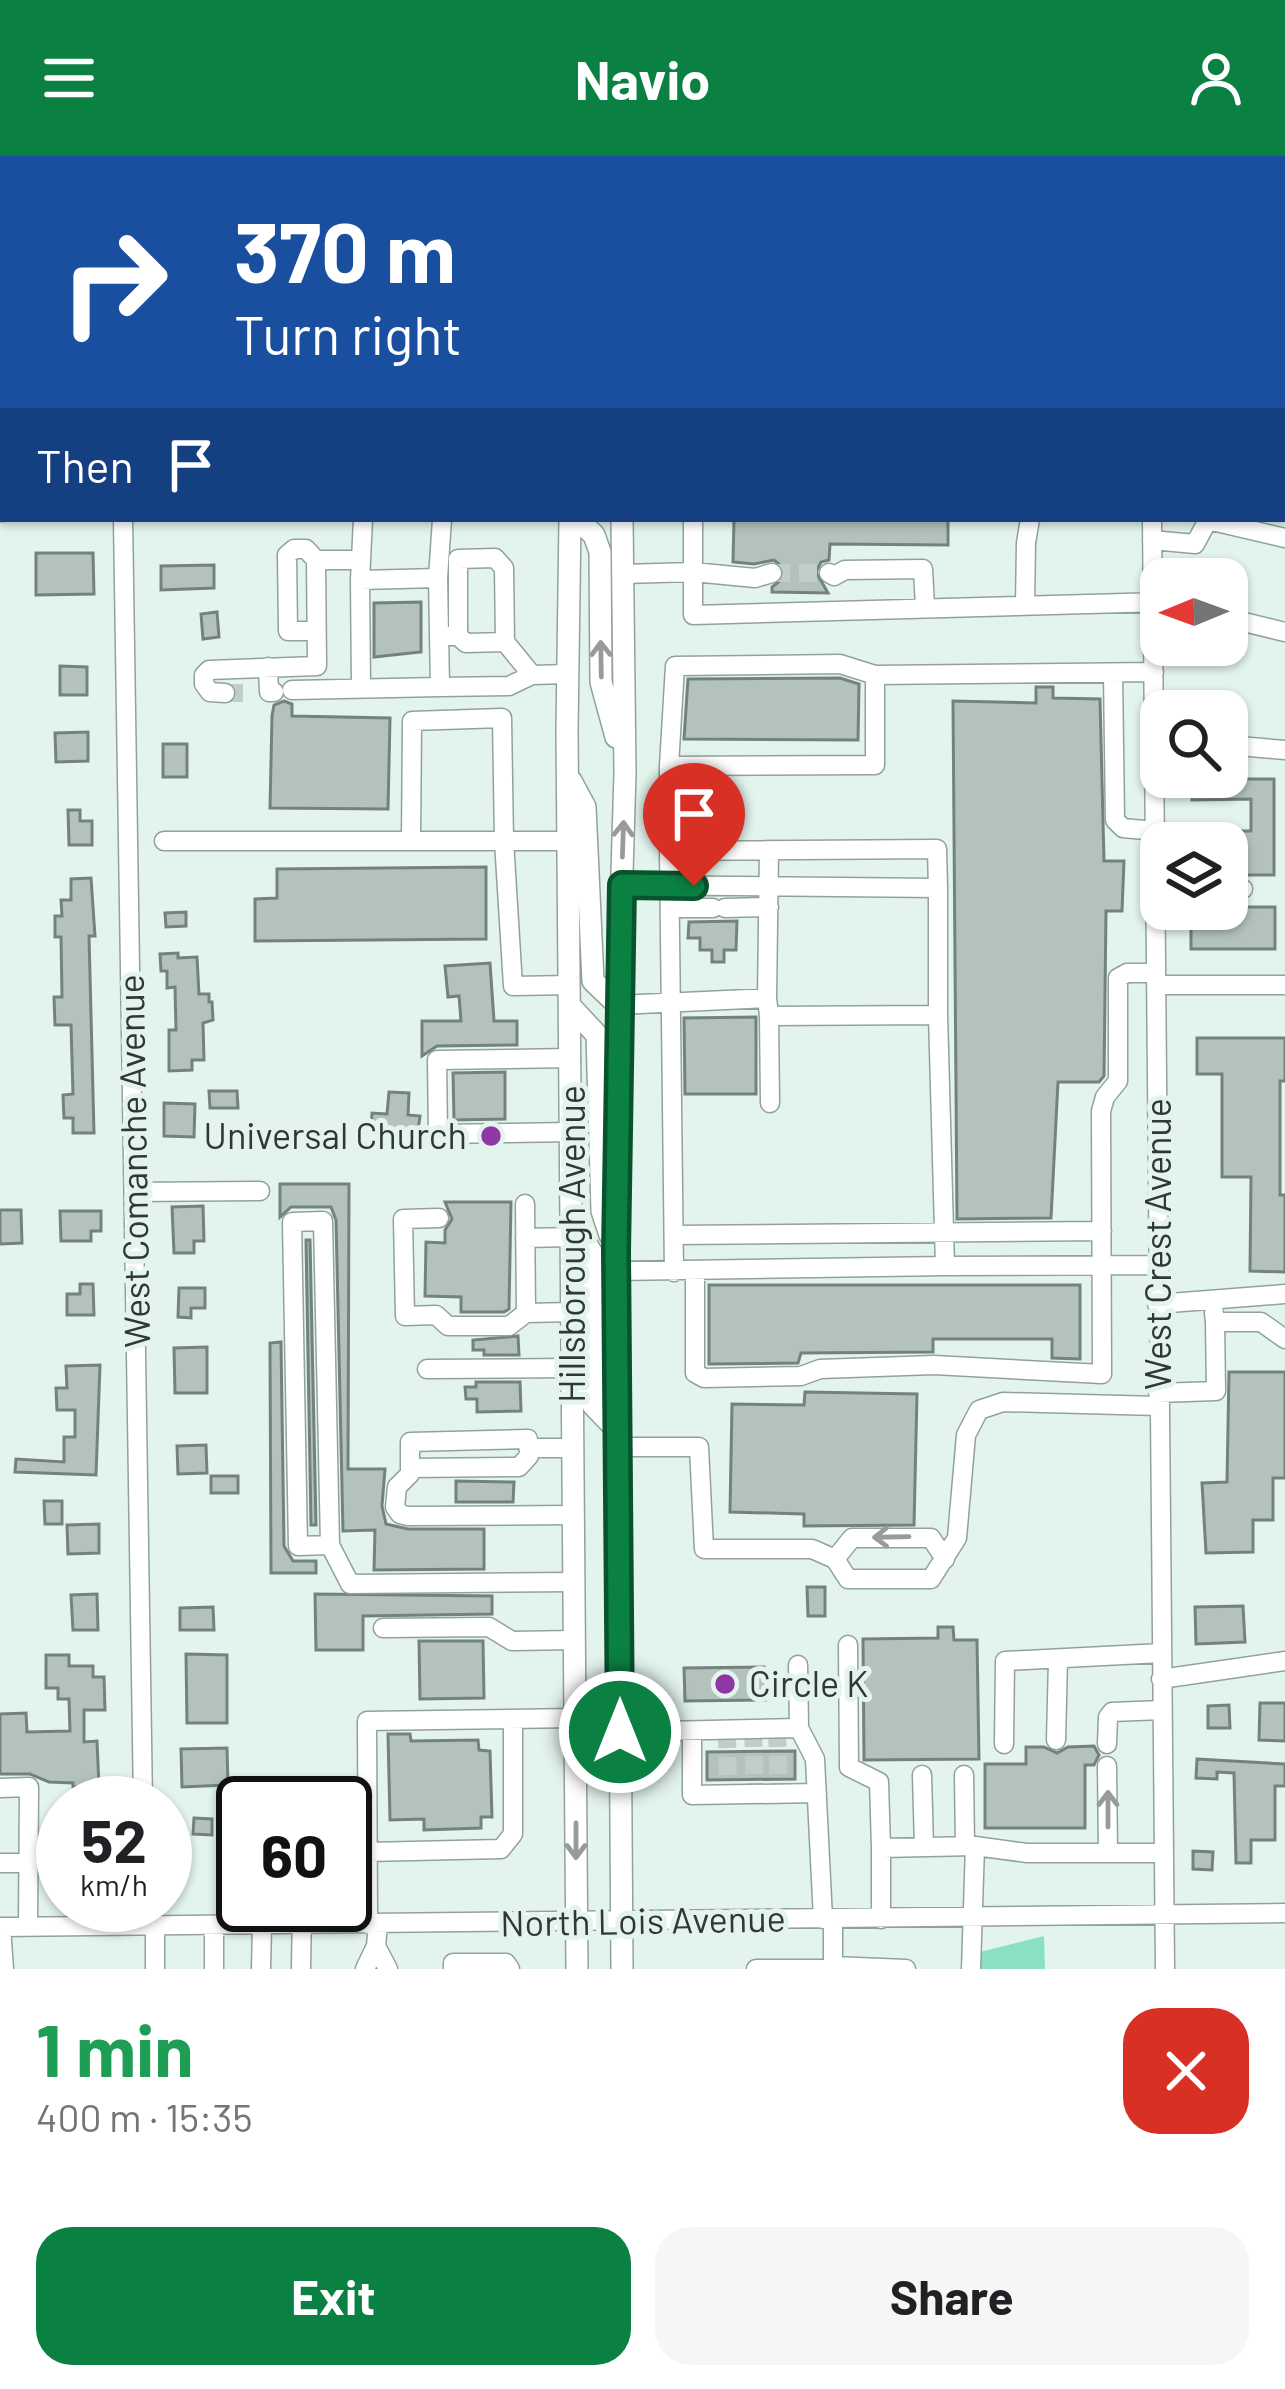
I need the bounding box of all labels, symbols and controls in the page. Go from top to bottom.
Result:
icon: menu [36,45,102,111]
icon: person [1183,45,1249,111]
text: Navio [575,46,710,111]
text: 370 m [234,199,456,300]
icon: right [36,204,192,360]
text: Turn right [234,301,462,366]
icon: arrive [158,432,224,498]
text: Then [36,438,134,492]
north arrow [1140,558,1248,666]
map controls [1140,558,1248,930]
one-way arrow [590,640,612,679]
button: search [1140,690,1248,798]
pin [643,763,745,886]
icon: arrive [661,781,727,847]
one-way arrow [612,820,635,859]
button: layers [1140,822,1248,930]
street label: West Comanche Avenue [108,974,157,1348]
street label: Hillsborough Avenue [549,1085,592,1403]
street label: West Crest Avenue [1135,1098,1178,1390]
place label: Universal Church [204,1113,467,1156]
marker: Universal Church [478,1123,504,1149]
one-way arrow [872,1526,911,1549]
place label: Circle K [749,1661,868,1704]
position arrow [557,1669,683,1795]
marker: Circle K [712,1671,738,1697]
speed limit sign: 60 [216,1776,372,1932]
one-way arrow [1096,1790,1119,1829]
text: 52 [81,1803,147,1875]
one-way arrow [565,1821,587,1860]
text: km/h [80,1866,148,1902]
street label: North Lois Avenue [500,1896,786,1943]
text: 1 min [36,2005,194,2091]
button: close [1123,2008,1249,2134]
text: 400 m · 15:35 [36,2093,252,2140]
button: Exit [36,2227,631,2365]
button: Share [655,2227,1249,2365]

